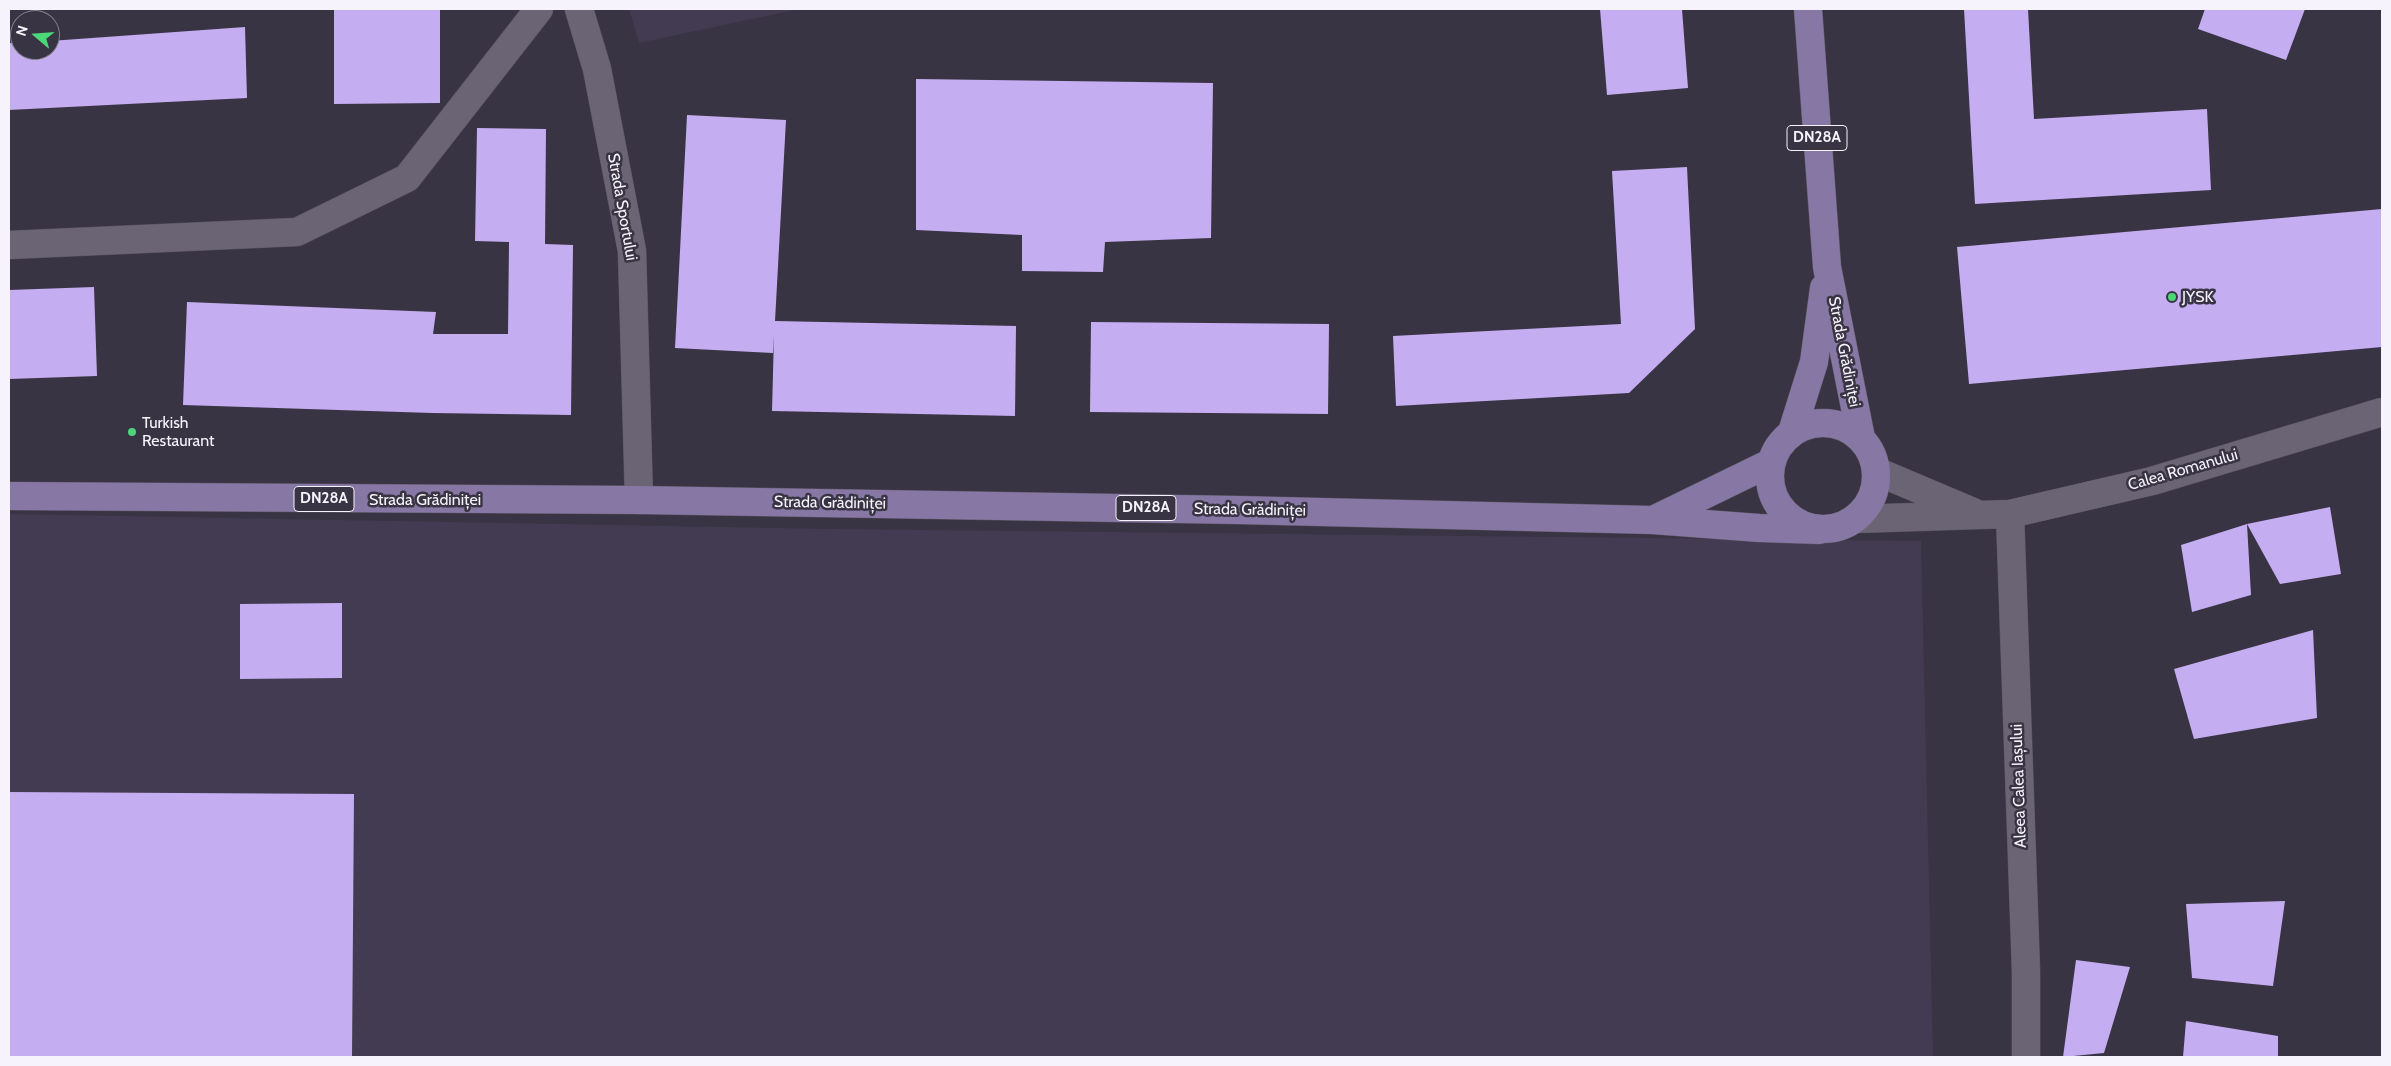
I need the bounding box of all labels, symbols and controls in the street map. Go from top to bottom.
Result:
north arrow [10,10,60,60]
text: N [12,23,32,38]
road number: DN28A [1787,126,1847,150]
street label: Strada Sportului [603,152,641,262]
place label: JYSK [2182,287,2214,307]
marker: JYSK [2166,291,2178,303]
street label: Strada Grădiniței [1824,295,1864,409]
place label: Turkish Restaurant [142,413,214,451]
marker: Turkish Restaurant [126,426,138,438]
street label: Calea Romanului [2126,445,2240,495]
road number: DN28A [294,486,354,512]
street label: Strada Grădiniței [369,490,481,510]
street label: Strada Grădiniței [774,492,886,514]
road number: DN28A [1116,496,1176,520]
street label: Strada Grădiniței [1194,499,1306,521]
street label: Aleea Calea Iașului [2007,724,2031,848]

